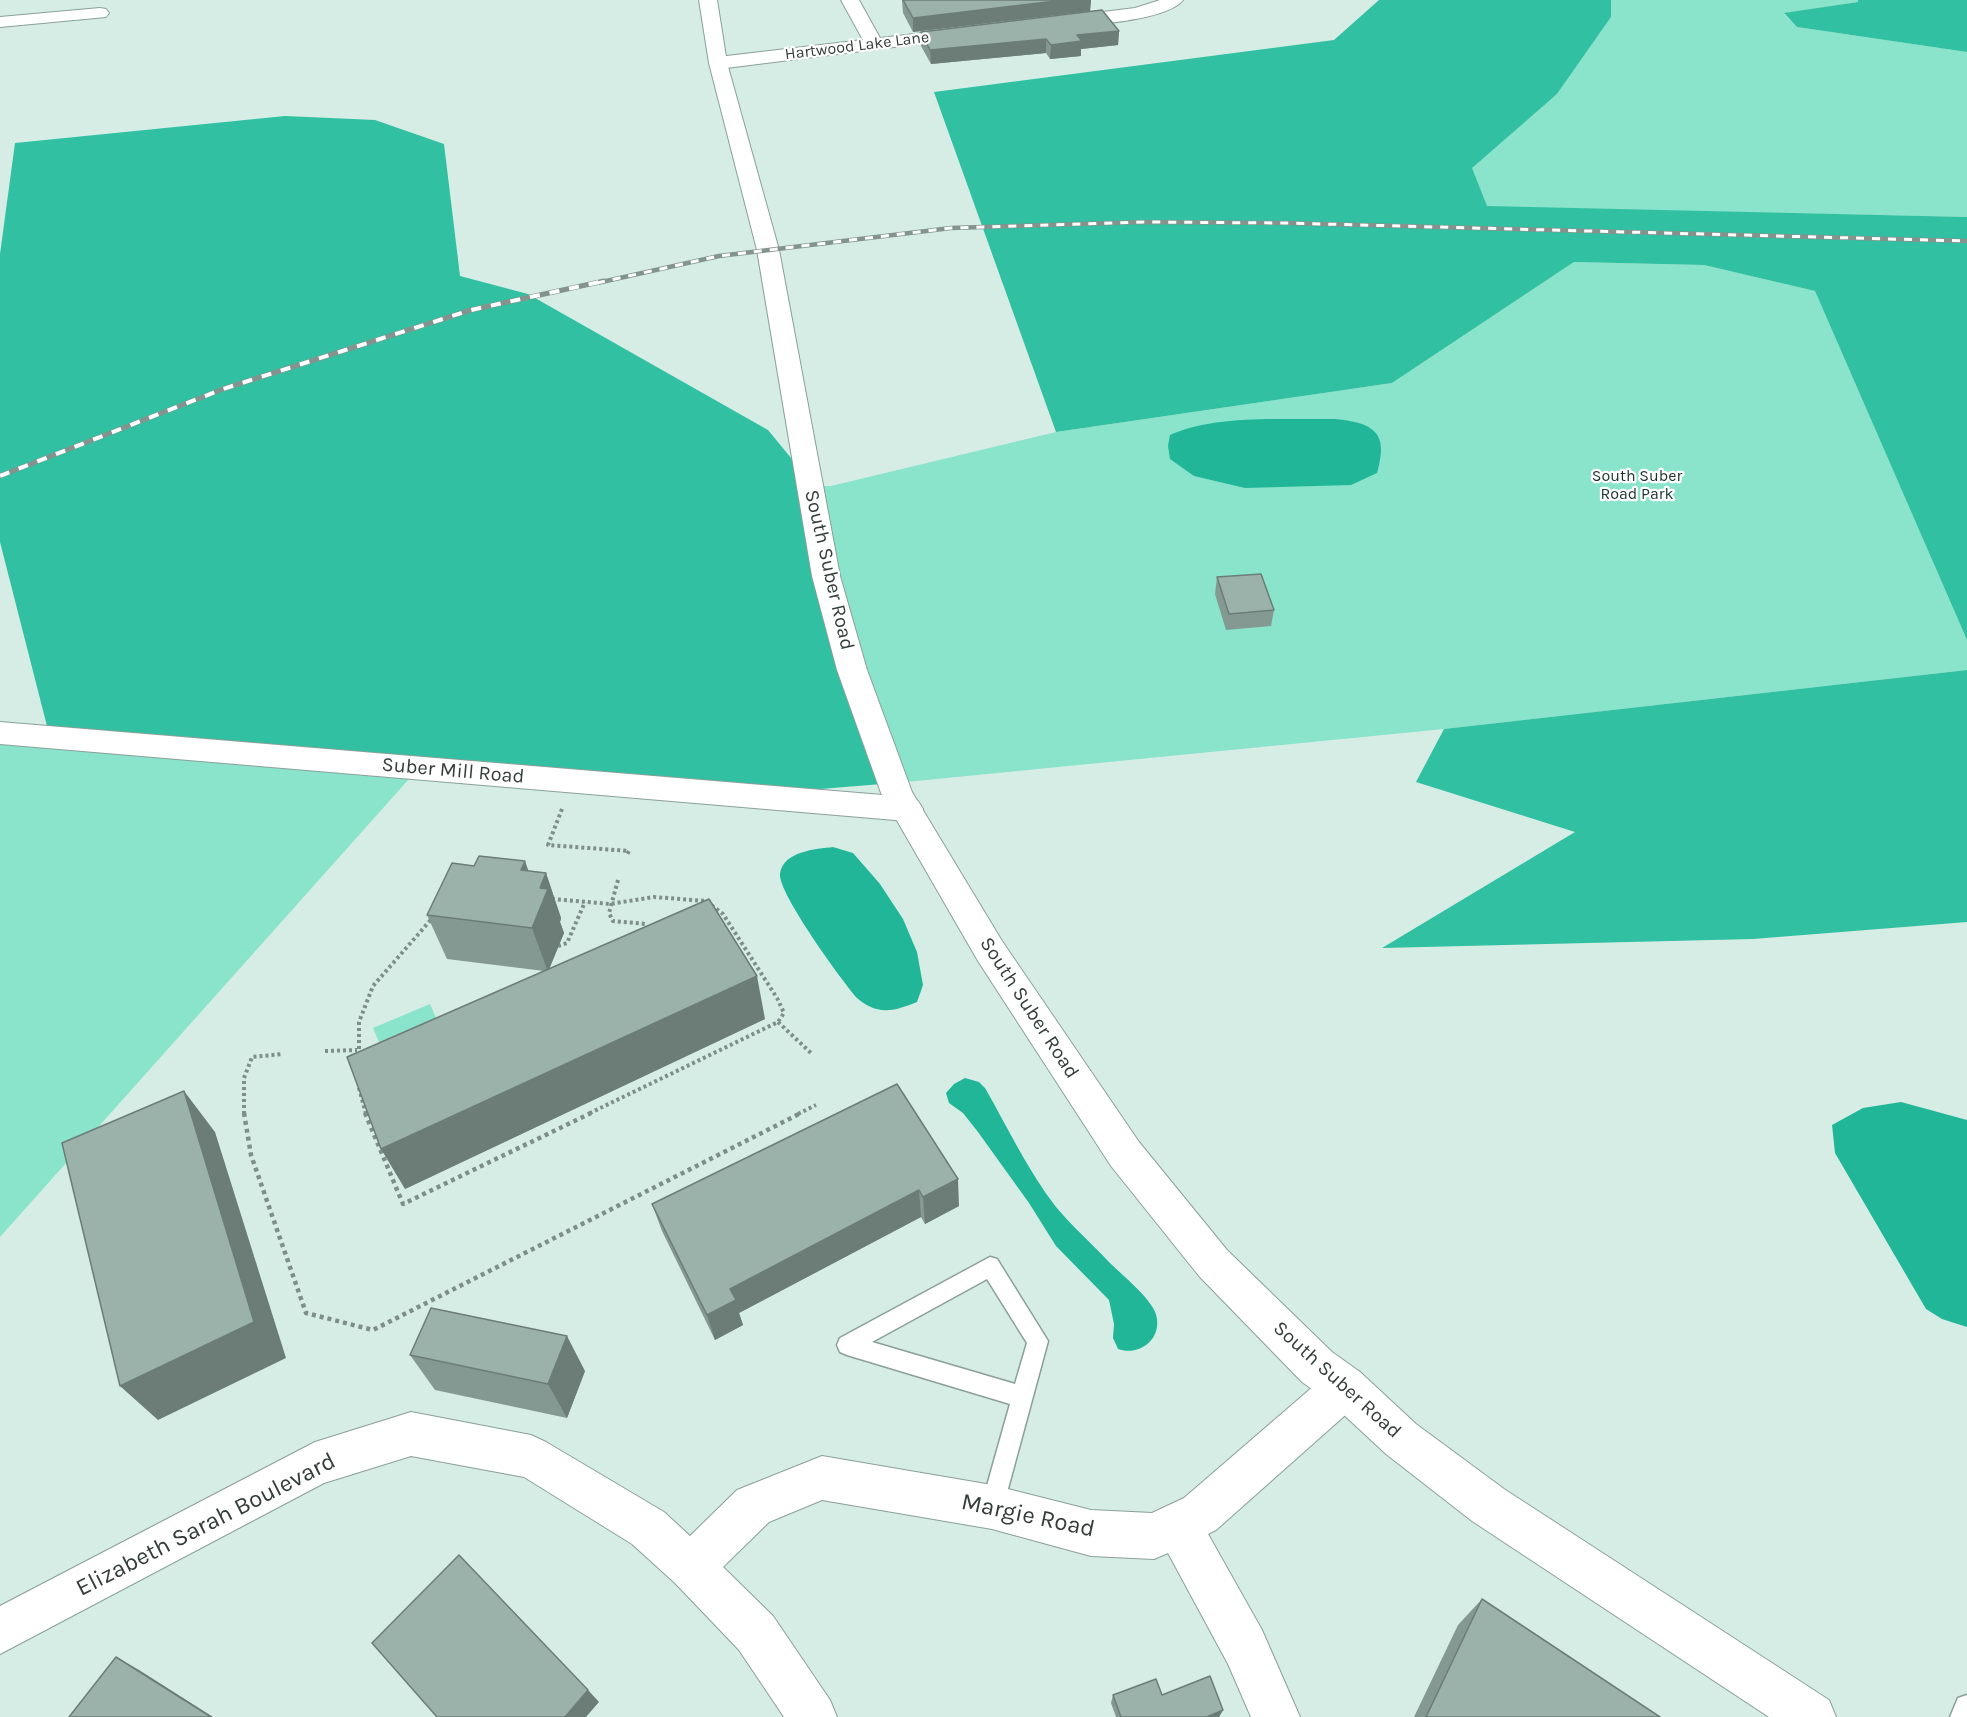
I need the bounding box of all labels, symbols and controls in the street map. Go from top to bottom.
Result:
street label: Hartwood Lake Lane [784,28,930,64]
park label: South Suber Road Park [1592,466,1682,504]
street label: South Suber Road [799,487,859,653]
street label: Suber Mill Road [381,753,525,789]
street label: South Suber Road [974,933,1084,1083]
street label: South Suber Road [1268,1316,1406,1444]
street label: Elizabeth Sarah Boulevard [71,1447,341,1603]
street label: Margie Road [959,1488,1097,1544]

